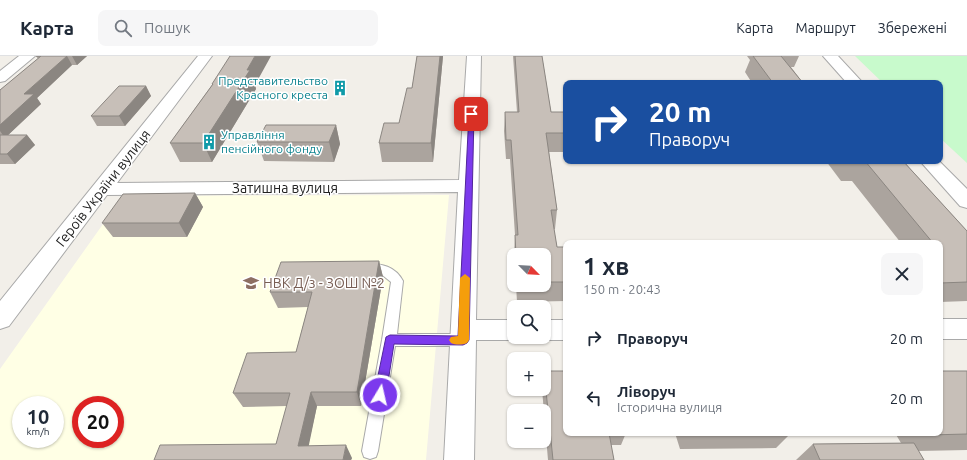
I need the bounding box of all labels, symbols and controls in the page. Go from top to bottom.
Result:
search box [98,10,378,46]
text: Карта [20,17,74,39]
icon: search [112,17,134,39]
text: Пошук [144,19,190,36]
text: Карта [736,20,773,36]
text: Маршрут [795,20,856,36]
text: Збережені [878,20,947,36]
place label: Представительство Красного креста [218,74,328,101]
building icon: Представительство Красного креста [331,79,349,97]
icon: right [583,96,635,148]
text: 20 m [649,96,711,127]
pin [454,97,488,131]
icon: arrive [460,103,482,125]
street label: Героїв України вулиця [52,126,154,250]
place label: Управління пенсійного фонду [221,128,322,155]
text: Праворуч [649,129,730,149]
building icon: Управління пенсійного фонду [200,133,218,151]
street label: Затишна вулиця [232,180,338,196]
north arrow [507,248,551,292]
map controls [507,248,551,448]
text: 1 хв [583,253,629,280]
button: close [881,253,923,295]
school or university icon: НВК Д/з - ЗОШ №2 [242,274,260,292]
place label: НВК Д/з - ЗОШ №2 [263,275,385,291]
text: 150 m · 20:43 [583,282,661,296]
button: search [507,300,551,344]
icon: right [583,327,605,349]
text: Праворуч [617,330,688,347]
text: 20 m [890,330,923,347]
button: + [507,352,551,396]
position arrow [359,374,401,416]
text: Ліворуч [617,383,676,400]
icon: left [583,387,605,409]
text: 20 m [890,390,923,407]
speed limit sign: 20 [72,396,124,448]
text: Історична вулиця [617,400,722,414]
button: − [507,404,551,448]
text: 10 [27,405,49,428]
text: km/h [26,426,50,437]

